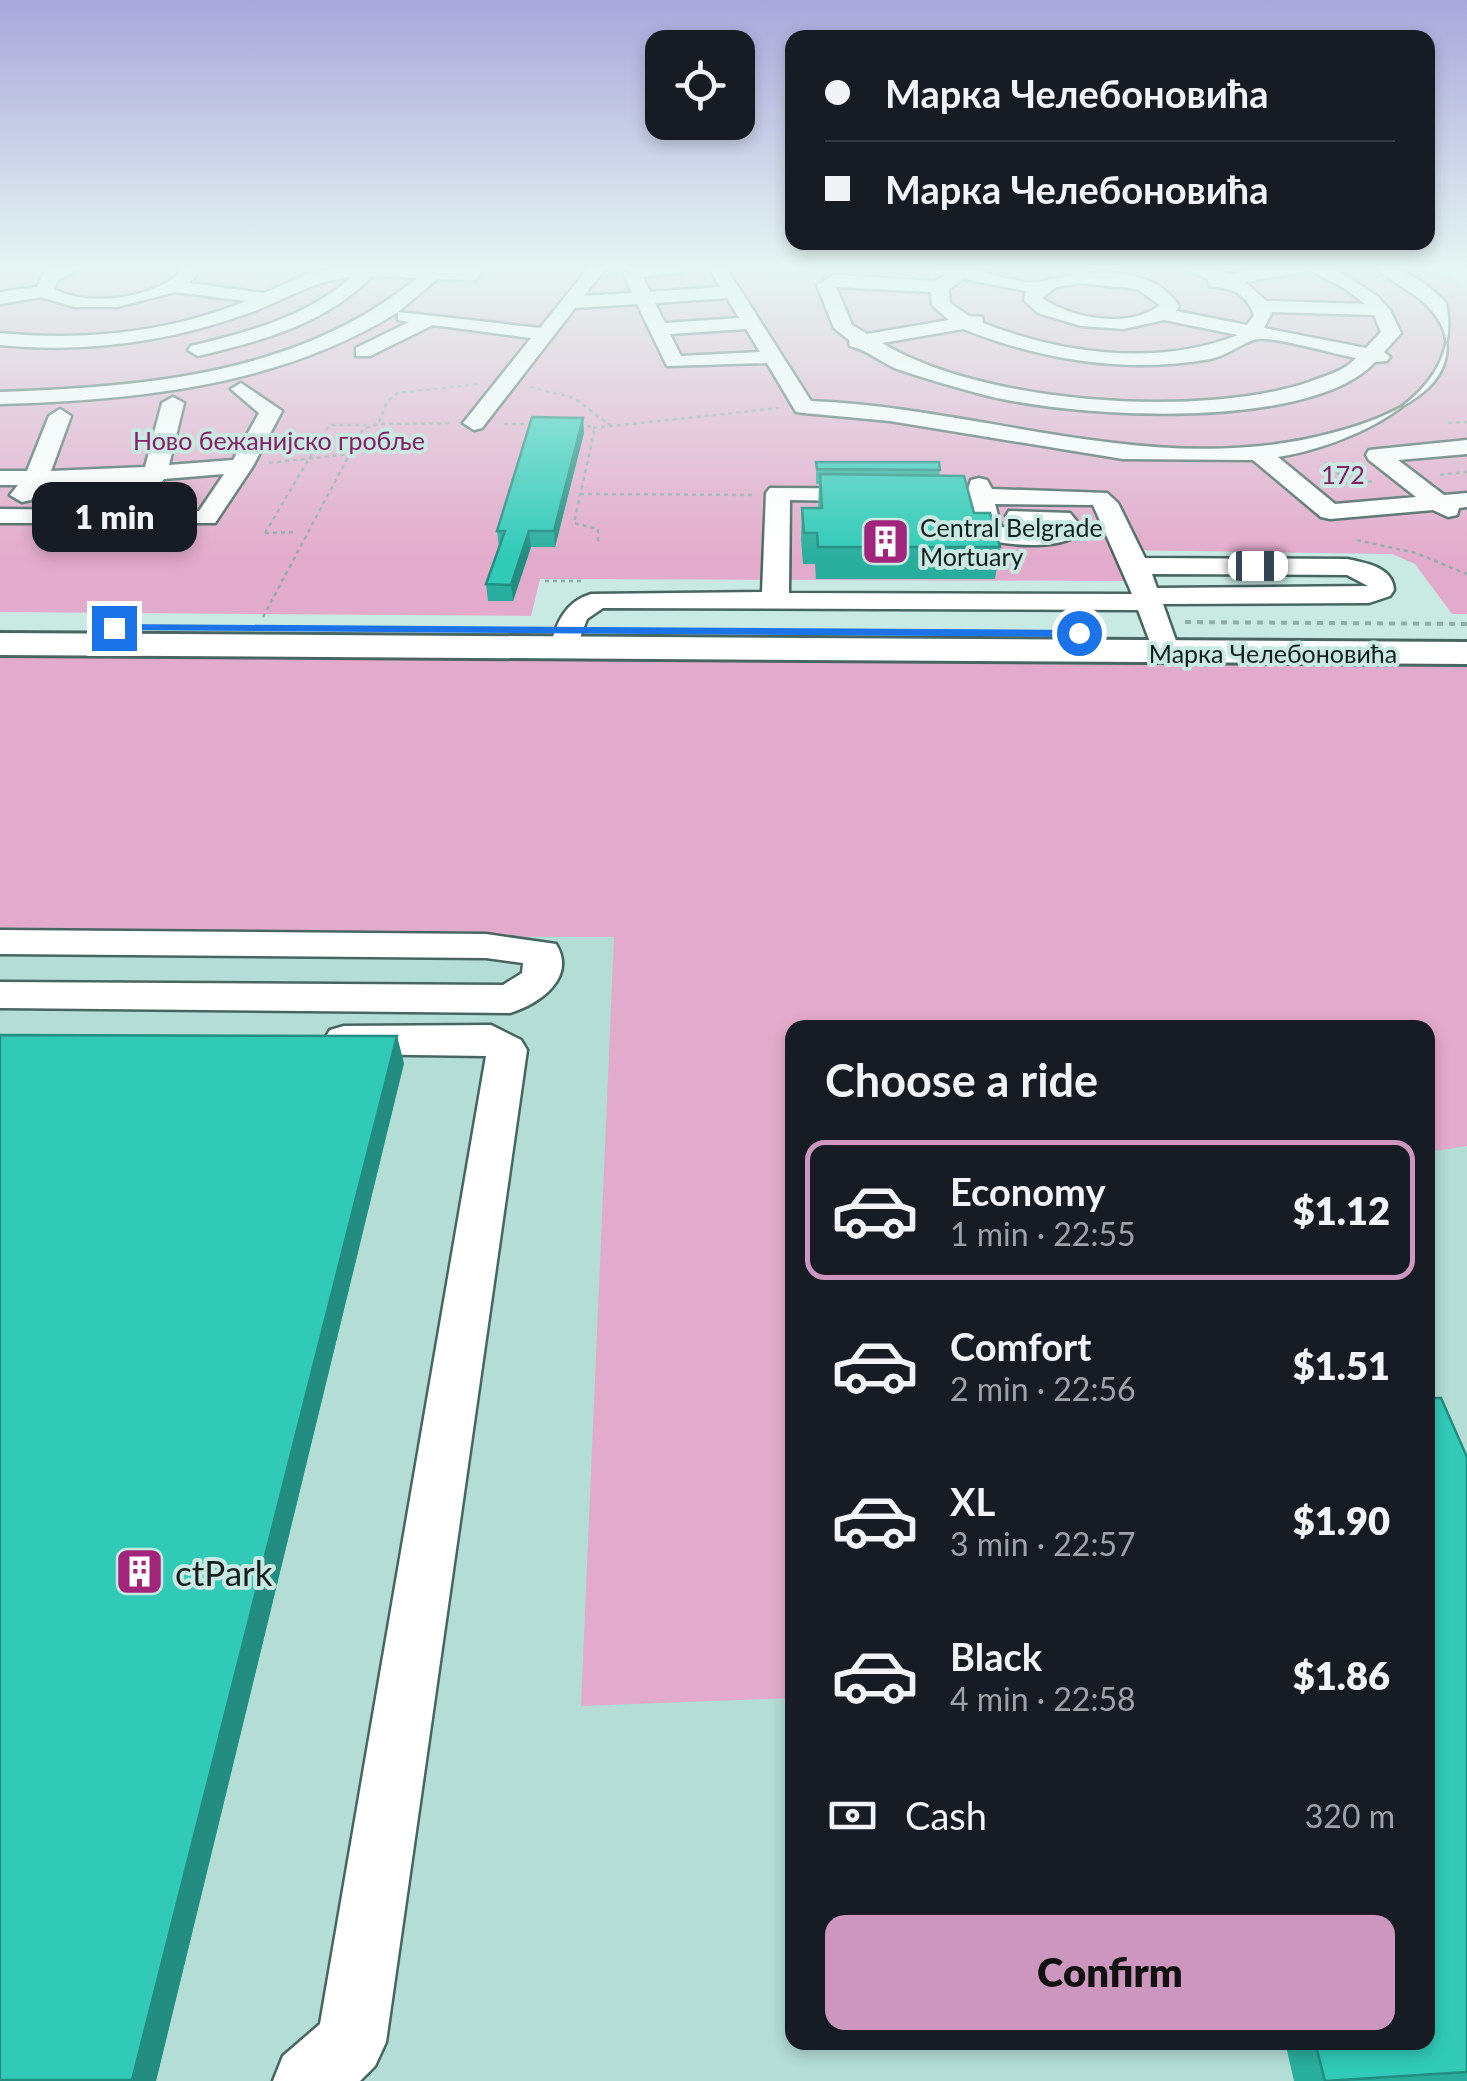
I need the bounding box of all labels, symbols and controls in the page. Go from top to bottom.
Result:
map controls [645,30,755,140]
button: locate [645,30,755,140]
text: Марка Челебоновића [885,70,1269,116]
text: Марка Челебоновића [885,166,1269,212]
park label: Ново бежанијско гробље [133,425,425,455]
park label: 172 [1321,459,1365,489]
callout: 1 min [32,483,196,553]
text: 1 min [75,497,154,536]
place label: Central Belgrade Mortuary [920,512,1103,571]
building icon: Central Belgrade Mortuary [859,515,911,567]
car [1228,551,1288,581]
route end [92,606,137,651]
route start [1057,611,1102,656]
street label: Марка Челебоновића [1149,638,1397,668]
text: Choose a ride [825,1053,1098,1107]
icon: car [830,1165,920,1255]
text: Economy [950,1168,1105,1214]
text: $1.12 [1293,1187,1390,1233]
text: 1 min · 22:55 [950,1214,1136,1253]
icon: car [830,1320,920,1410]
text: Comfort [950,1323,1091,1369]
text: $1.51 [1293,1342,1390,1388]
text: 2 min · 22:56 [950,1369,1136,1408]
icon: car [830,1475,920,1565]
text: XL [950,1478,995,1524]
text: $1.90 [1293,1497,1390,1543]
text: 3 min · 22:57 [950,1524,1136,1563]
building icon: ctPark [114,1546,166,1598]
place label: ctPark [175,1551,273,1593]
icon: car [830,1630,920,1720]
text: Black [950,1633,1042,1679]
text: $1.86 [1293,1652,1390,1698]
text: 4 min · 22:58 [950,1679,1136,1718]
icon: cash [825,1788,880,1843]
text: Cash [905,1792,987,1838]
text: 320 m [1305,1796,1395,1835]
button: Confirm [825,1915,1395,2030]

